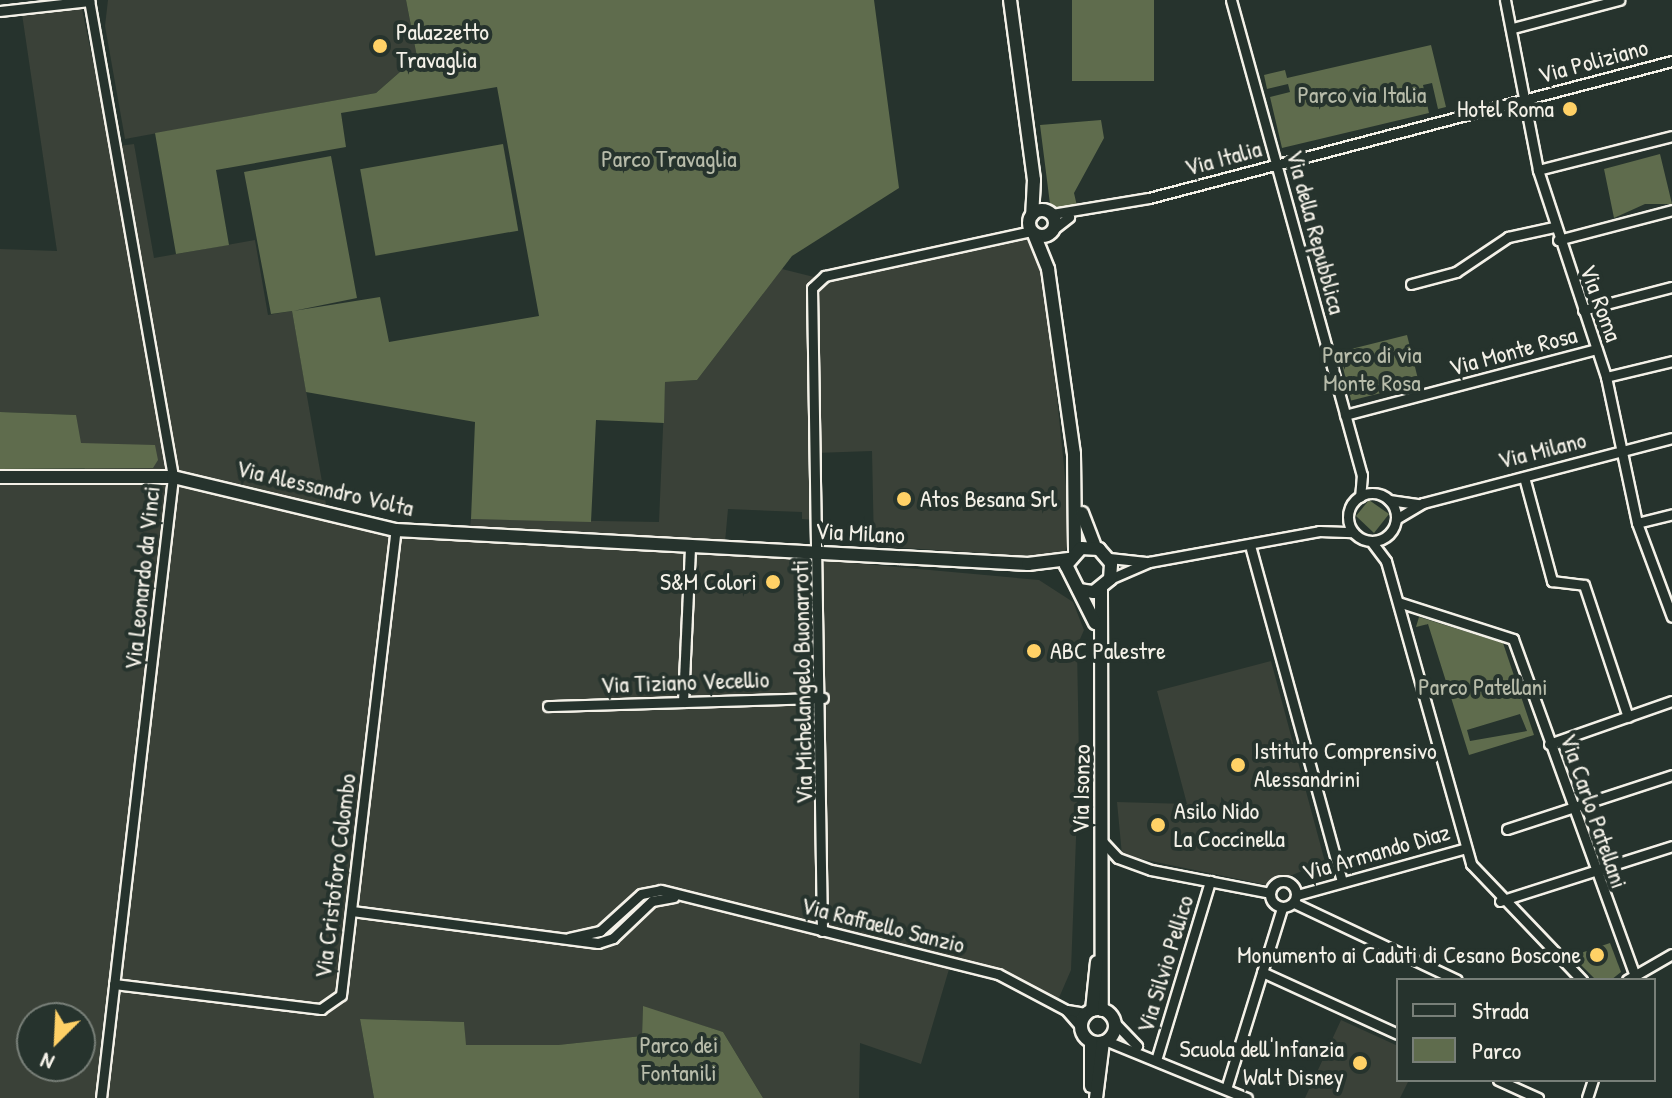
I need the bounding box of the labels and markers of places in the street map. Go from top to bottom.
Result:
place label: Palazzetto Travaglia [396,18,489,74]
marker: Palazzetto Travaglia [371,37,389,55]
place label: Hotel Roma [1457,95,1554,123]
marker: Hotel Roma [1561,100,1579,118]
place label: Atos Besana Srl [920,485,1057,513]
marker: Atos Besana Srl [895,490,913,508]
place label: S&M Colori [660,568,757,596]
marker: S&M Colori [764,573,782,591]
place label: ABC Palestre [1050,637,1166,665]
marker: ABC Palestre [1025,642,1043,660]
place label: Istituto Comprensivo Alessandrini [1254,737,1437,793]
marker: Istituto Comprensivo Alessandrini [1229,756,1247,774]
place label: Asilo Nido La Coccinella [1174,797,1285,853]
marker: Asilo Nido La Coccinella [1149,816,1167,834]
place label: Monumento ai Caduti di Cesano Boscone [1237,941,1581,969]
marker: Monumento ai Caduti di Cesano Boscone [1588,946,1606,964]
place label: Scuola dell'Infanzia Walt Disney [1179,1035,1344,1091]
marker: Scuola dell'Infanzia Walt Disney [1351,1054,1369,1072]

